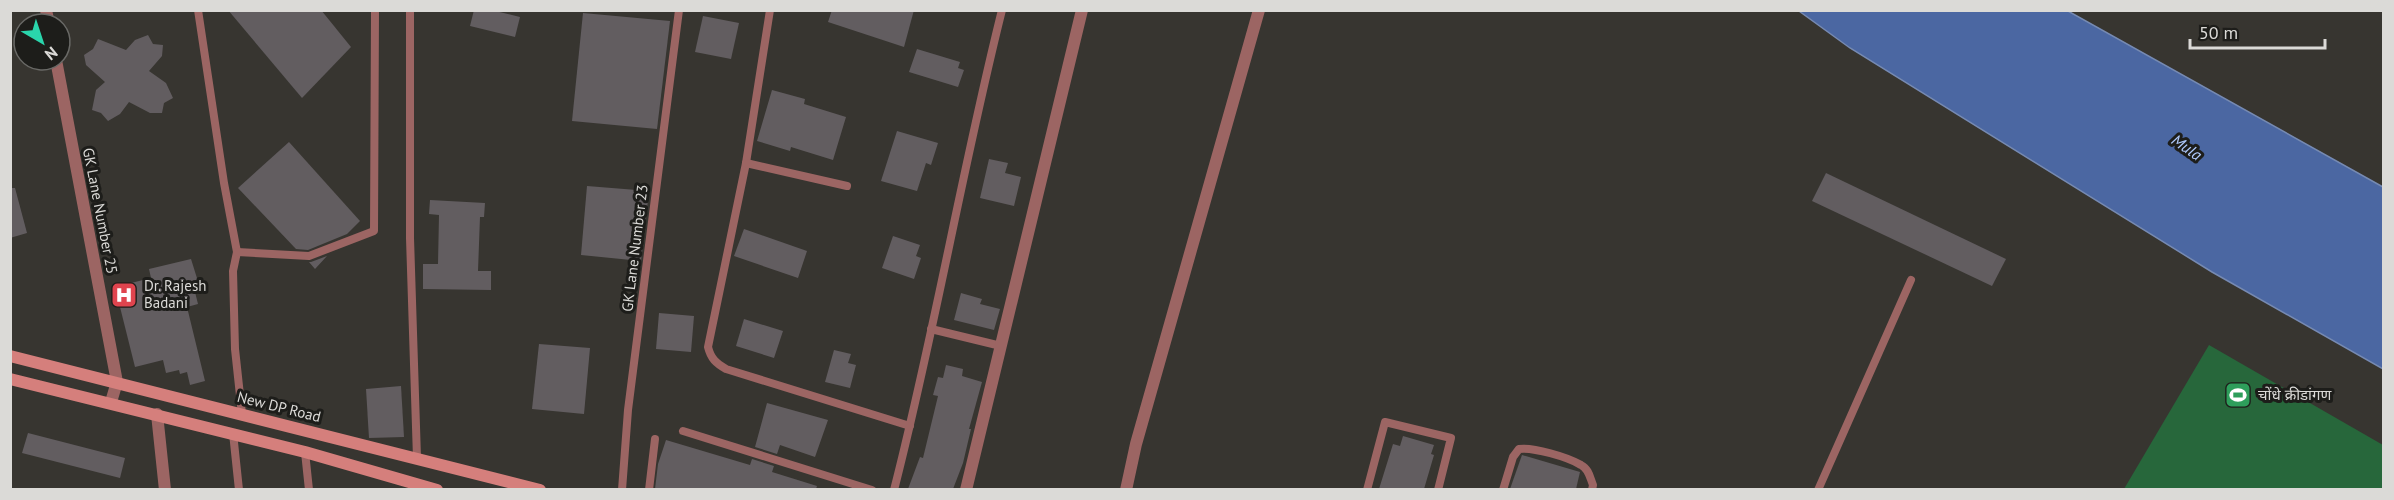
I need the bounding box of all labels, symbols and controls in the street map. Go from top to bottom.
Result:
north arrow [12,12,72,72]
scale bar [2190,12,2325,50]
text: 50 m [2199,21,2238,44]
text: N [41,43,62,65]
water label: Mula [2168,130,2206,165]
street label: GK Lane Number 25 [79,146,122,276]
street label: GK Lane Number 23 [617,183,652,313]
place label: Dr. Rajesh Badani [144,276,206,312]
hospital icon: Dr. Rajesh Badani [109,280,139,310]
sports icon: चोंधे क्रीडांगण [2223,380,2253,410]
place label: चोंधे क्रीडांगण [2258,385,2332,404]
street label: New DP Road [235,387,323,426]

